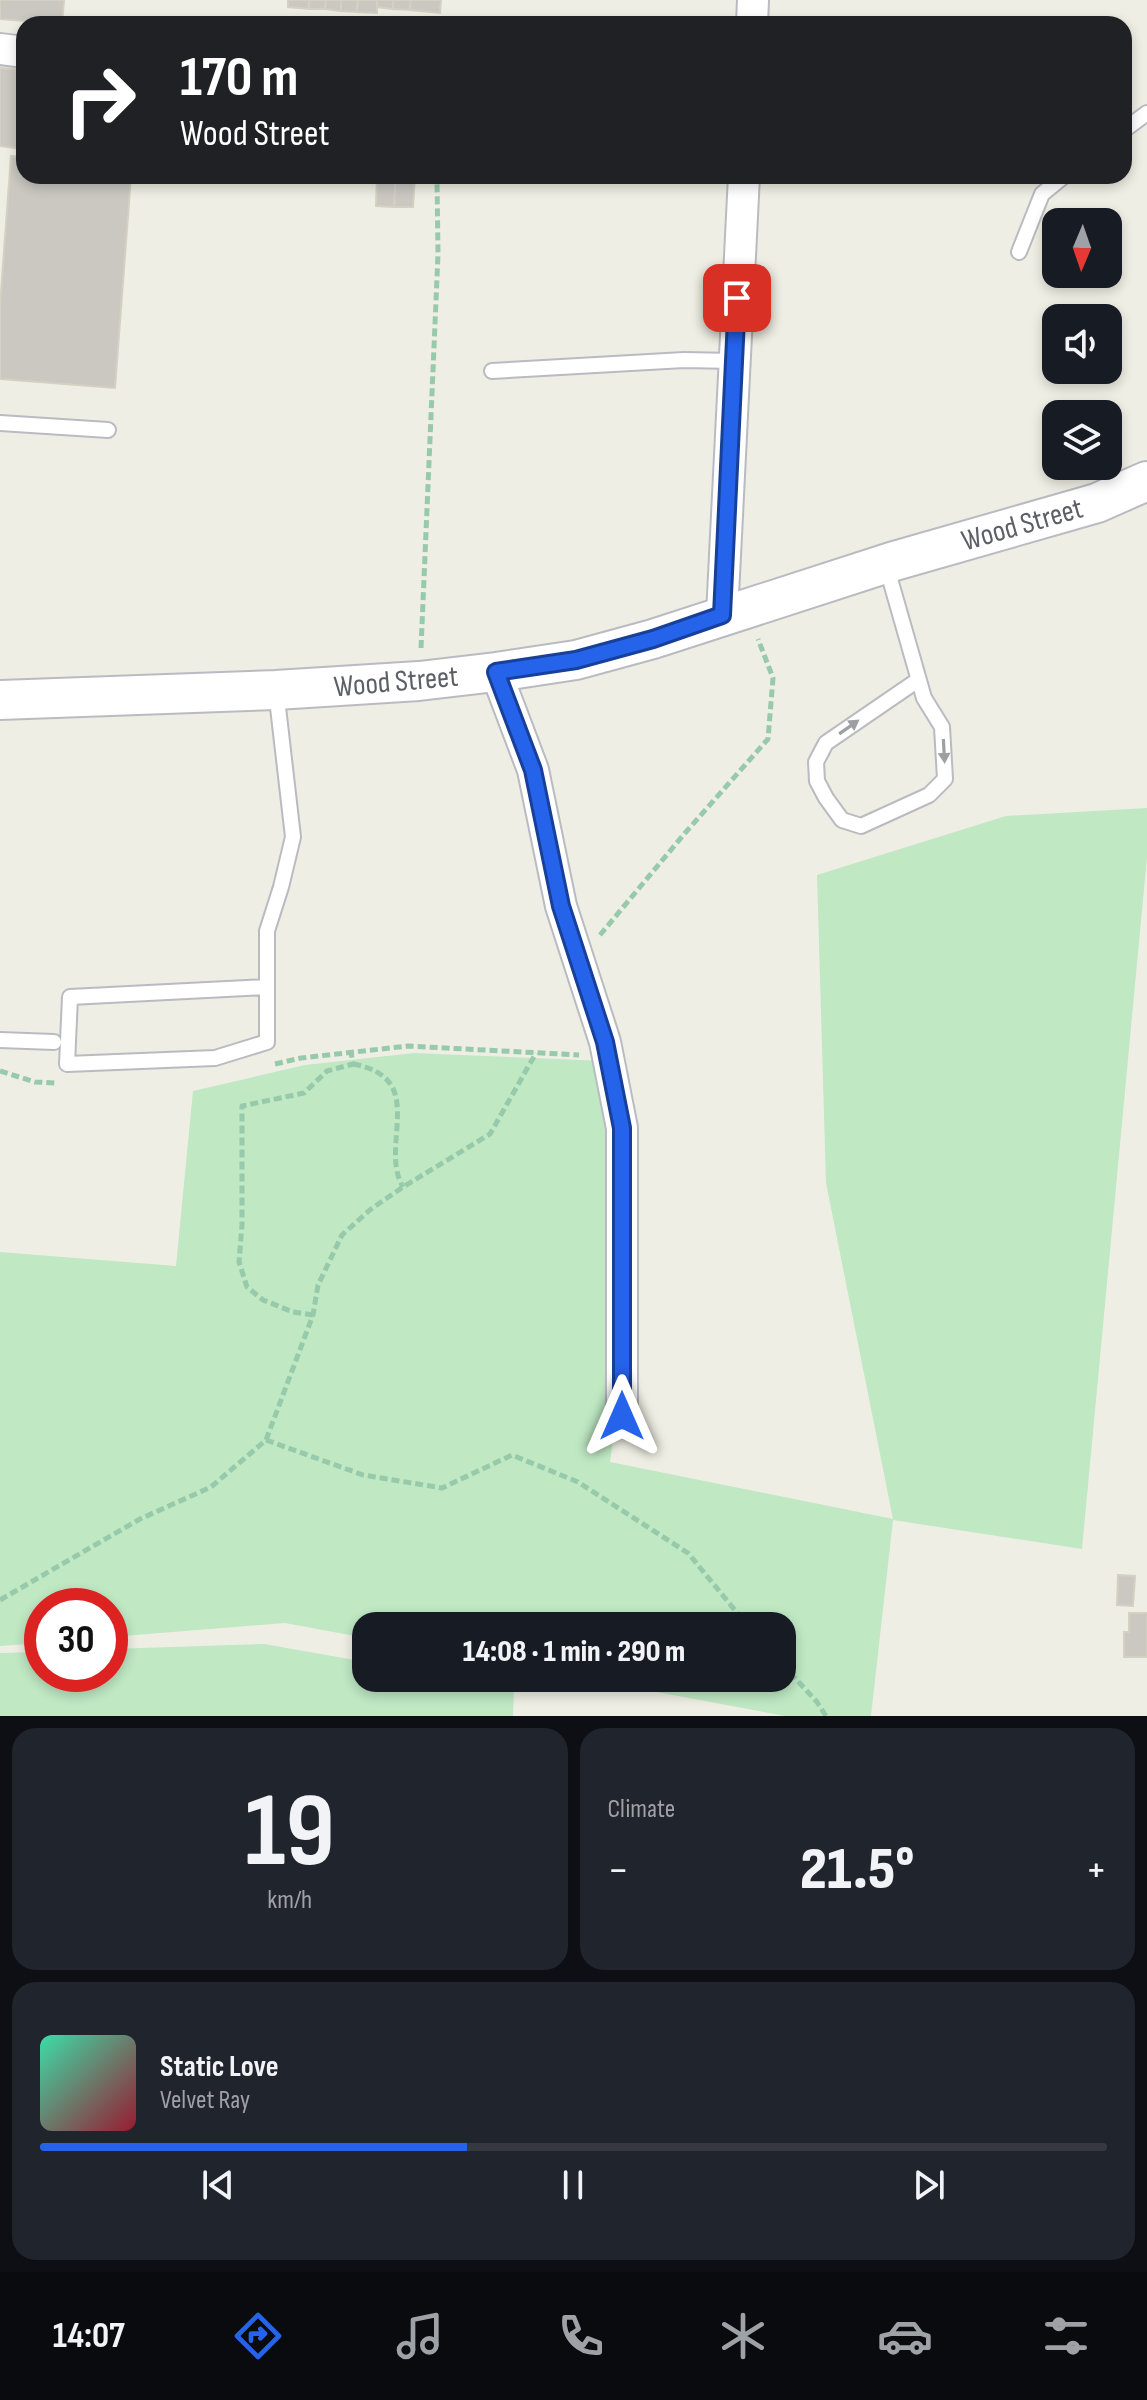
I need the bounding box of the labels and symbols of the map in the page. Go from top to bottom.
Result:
north arrow [1042,208,1122,288]
pin [703,264,771,332]
street label: Wood Street [957,491,1087,559]
street label: Wood Street [333,659,460,705]
one-way arrow [839,720,860,735]
one-way arrow [937,739,950,764]
position arrow [580,1374,664,1458]
speed limit sign: 30 [24,1588,128,1692]

